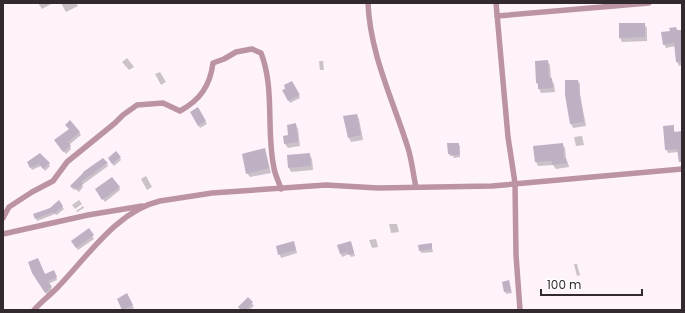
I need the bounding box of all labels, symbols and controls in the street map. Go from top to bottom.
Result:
scale bar [541,271,642,297]
text: 100 m [547,276,581,293]

